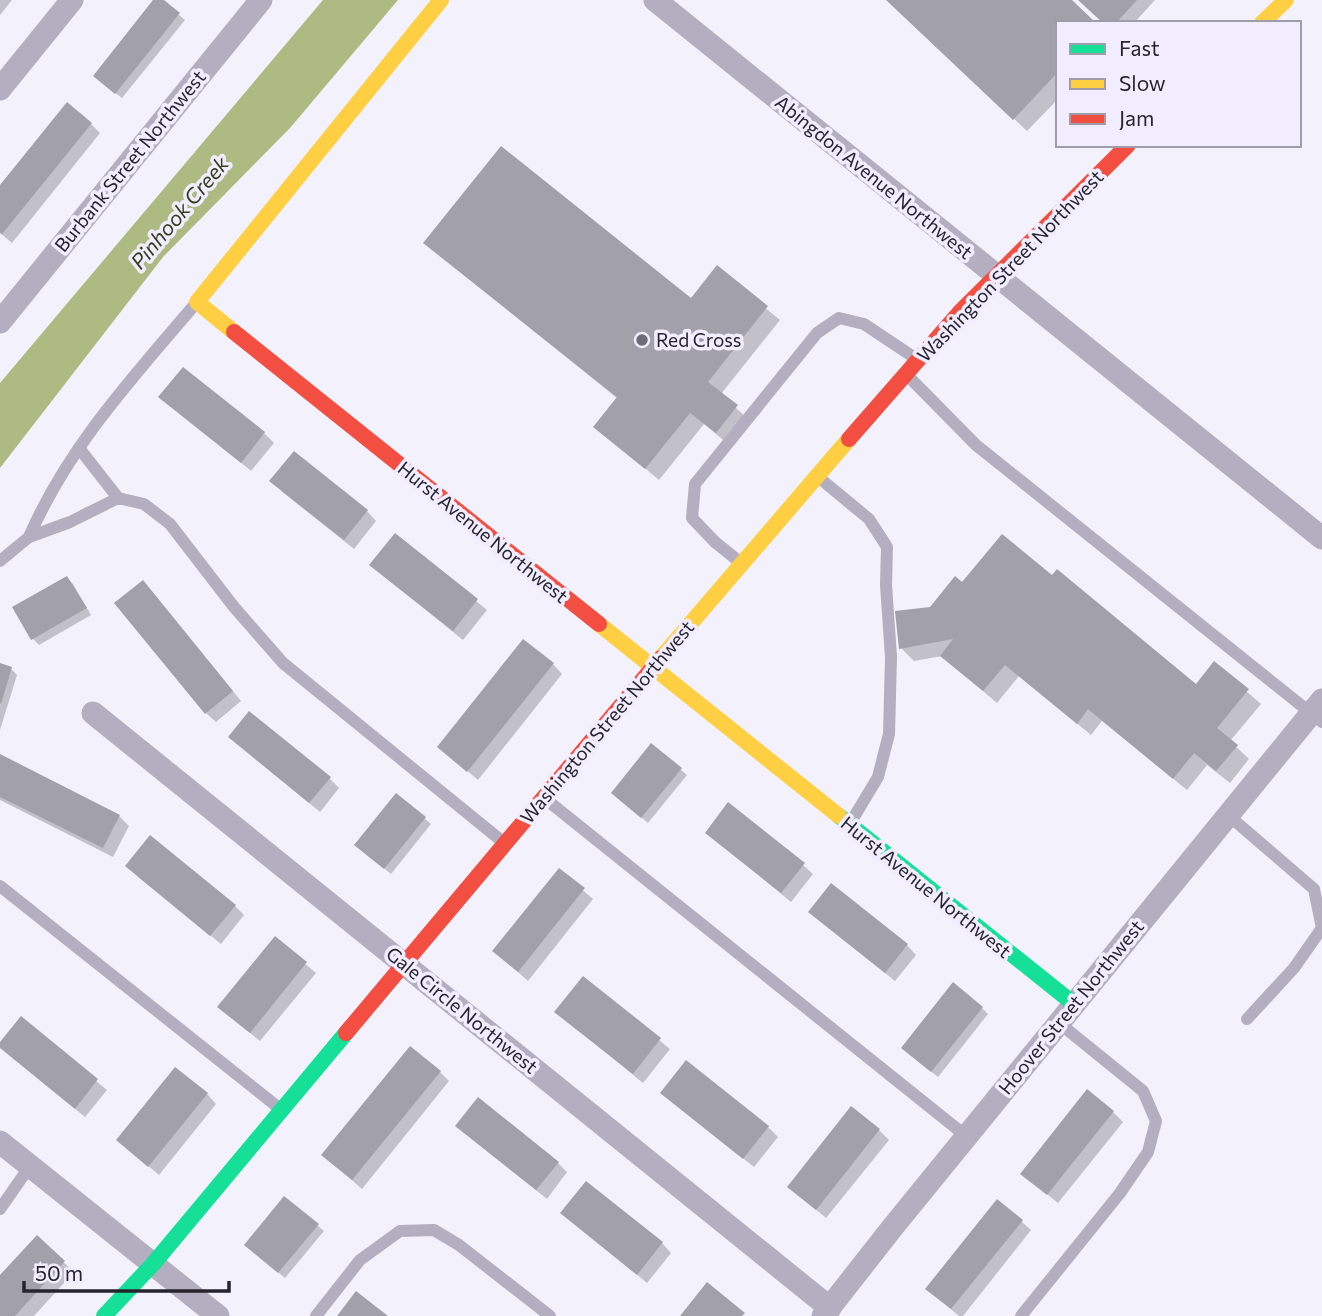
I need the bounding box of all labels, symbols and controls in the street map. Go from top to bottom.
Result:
legend [1056,21,1301,147]
text: Fast [1119,35,1160,60]
street label: Burbank Street Northwest [49,65,210,256]
text: Slow [1119,70,1166,95]
street label: Abingdon Avenue Northwest [771,90,978,263]
text: Jam [1119,105,1154,130]
water label: Pinhook Creek [125,150,234,273]
street label: Washington Street Northwest [912,165,1108,366]
place label: Red Cross [656,328,741,351]
marker: Red Cross [634,332,650,348]
street label: Hurst Avenue Northwest [394,456,573,607]
street label: Washington Street Northwest [515,615,698,828]
street label: Hurst Avenue Northwest [837,811,1016,962]
street label: Hoover Street Northwest [993,915,1148,1098]
street label: Gale Circle Northwest [382,941,543,1078]
scale bar [24,1250,229,1294]
text: 50 m [35,1260,83,1285]

